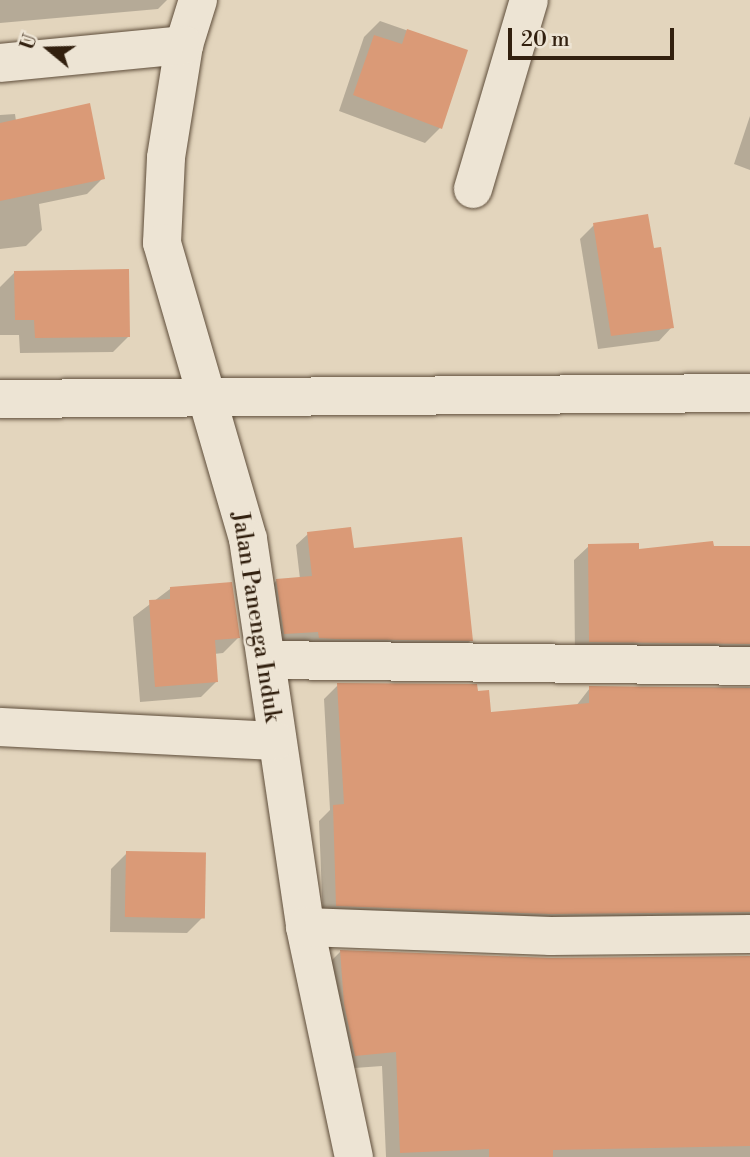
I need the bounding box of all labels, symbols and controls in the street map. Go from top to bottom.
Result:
north arrow [14,14,84,84]
scale bar [512,14,678,58]
text: 20 m [521,27,570,53]
text: U [15,31,43,53]
street label: Jalan Panenga Induk [226,510,286,724]

